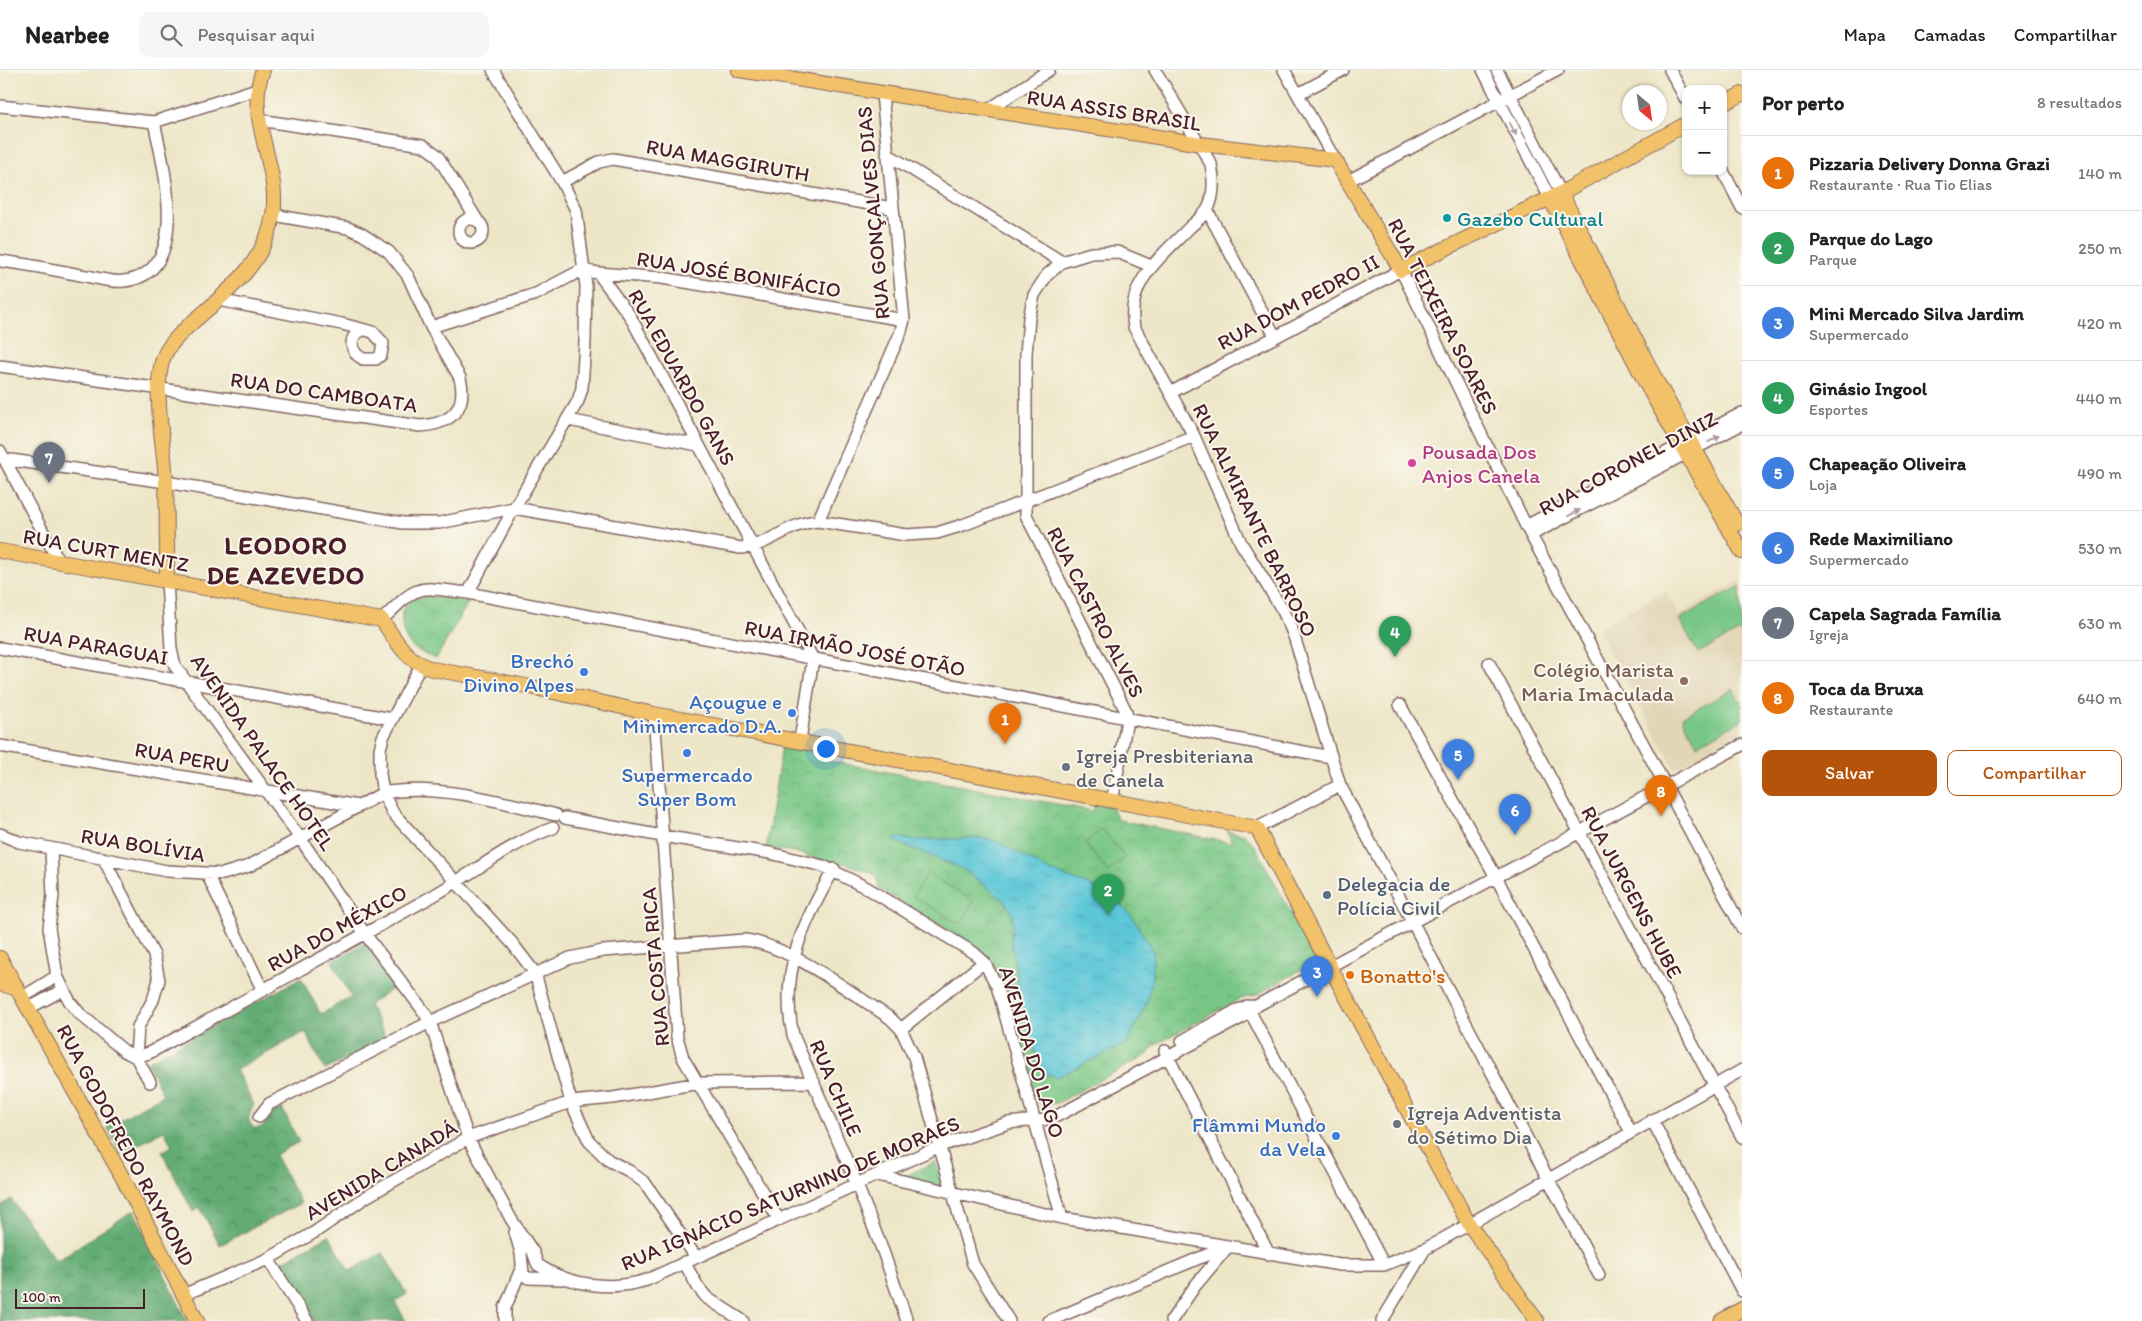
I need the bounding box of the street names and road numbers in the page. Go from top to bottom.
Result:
street label: RUA ASSIS BRASIL [1025,84,1203,136]
street label: RUA GONÇALVES DIAS [851,105,895,321]
street label: RUA MAGGIRUTH [644,133,812,187]
street label: RUA TEIXEIRA SOARES [1383,214,1503,418]
street label: RUA JOSÉ BONIFÁCIO [635,245,843,303]
street label: RUA DOM PEDRO II [1213,249,1383,355]
street label: RUA EDUARDO GANS [623,284,741,470]
street label: RUA DO CAMBOATA [229,367,420,418]
street label: RUA ALMIRANTE BARROSO [1188,399,1322,641]
street label: RUA CORONEL DINIZ [1534,405,1722,521]
street label: RUA CURT MENTZ [21,523,191,577]
street label: RUA CASTRO ALVES [1042,523,1150,701]
street label: RUA IRMÃO JOSÉ OTÃO [743,614,967,682]
street label: RUA PARAGUAI [22,620,170,670]
street label: AVENIDA PALACE HOTEL [186,649,341,855]
street label: RUA PERU [133,736,231,778]
street label: RUA JURGENS HUBE [1576,802,1688,982]
street label: RUA BOLÍVIA [79,823,207,867]
street label: RUA DO MÉXICO [263,879,411,977]
street label: RUA COSTA RICA [636,886,674,1048]
street label: AVENIDA DO LAGO [994,963,1070,1141]
street label: RUA GODOFREDO RAYMOND [52,1020,200,1270]
street label: RUA CHILE [804,1036,868,1140]
street label: RUA IGNÁCIO SATURNINO DE MORAES [617,1110,963,1276]
street label: AVENIDA CANADÁ [301,1115,462,1225]

